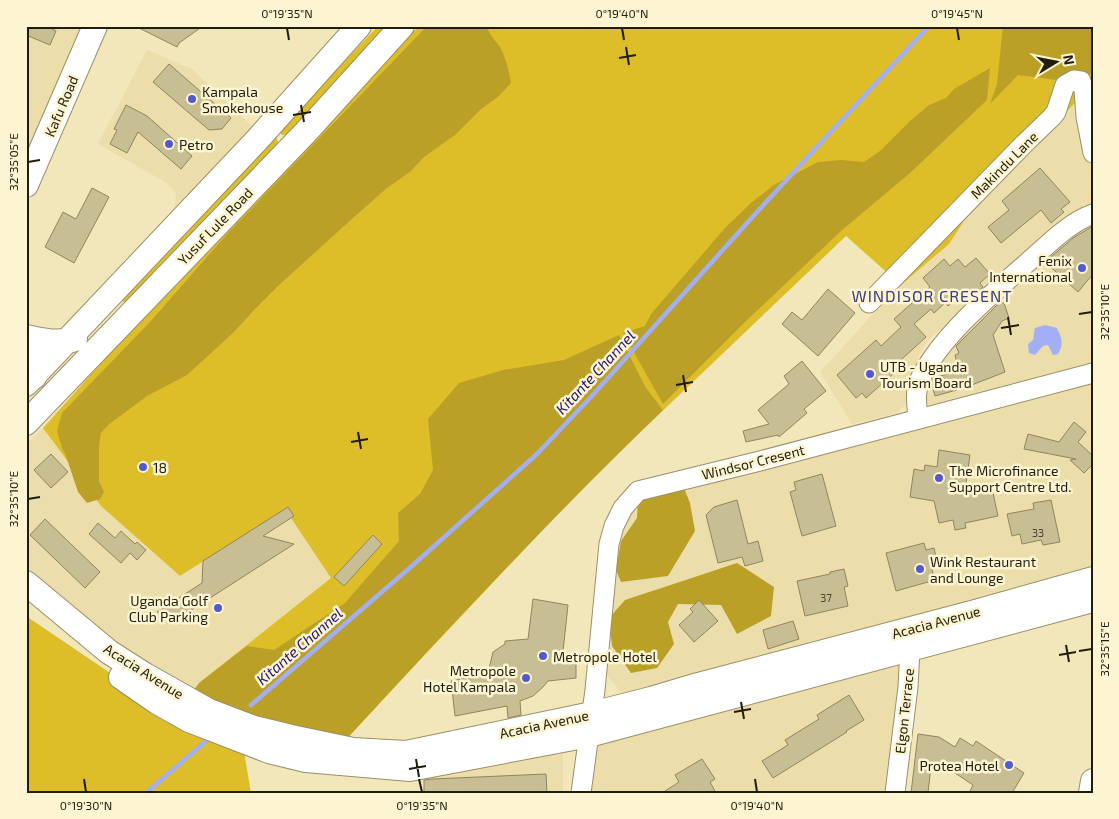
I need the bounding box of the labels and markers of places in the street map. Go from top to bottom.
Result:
place label: Kampala Smokehouse [202,83,283,116]
marker: Kampala Smokehouse [186,93,198,105]
place label: Petro [179,136,213,153]
marker: Petro [163,138,175,150]
place label: Fenix International [989,252,1073,285]
marker: Fenix International [1076,262,1088,274]
place label: UTB - Uganda Tourism Board [880,358,972,391]
marker: UTB - Uganda Tourism Board [864,368,876,380]
place label: 18 [153,459,167,476]
marker: 18 [137,461,149,473]
place label: The Microfinance Support Centre Ltd. [949,462,1072,495]
marker: The Microfinance Support Centre Ltd. [933,472,945,484]
place label: Wink Restaurant and Lounge [930,553,1036,586]
marker: Wink Restaurant and Lounge [914,563,926,575]
place label: Uganda Golf Club Parking [129,592,209,625]
marker: Uganda Golf Club Parking [212,602,224,614]
place label: Metropole Hotel [553,648,658,665]
marker: Metropole Hotel [537,650,549,662]
place label: Metropole Hotel Kampala [423,662,516,695]
marker: Metropole Hotel Kampala [520,672,532,684]
place label: Protea Hotel [919,757,1000,774]
marker: Protea Hotel [1003,759,1015,771]

